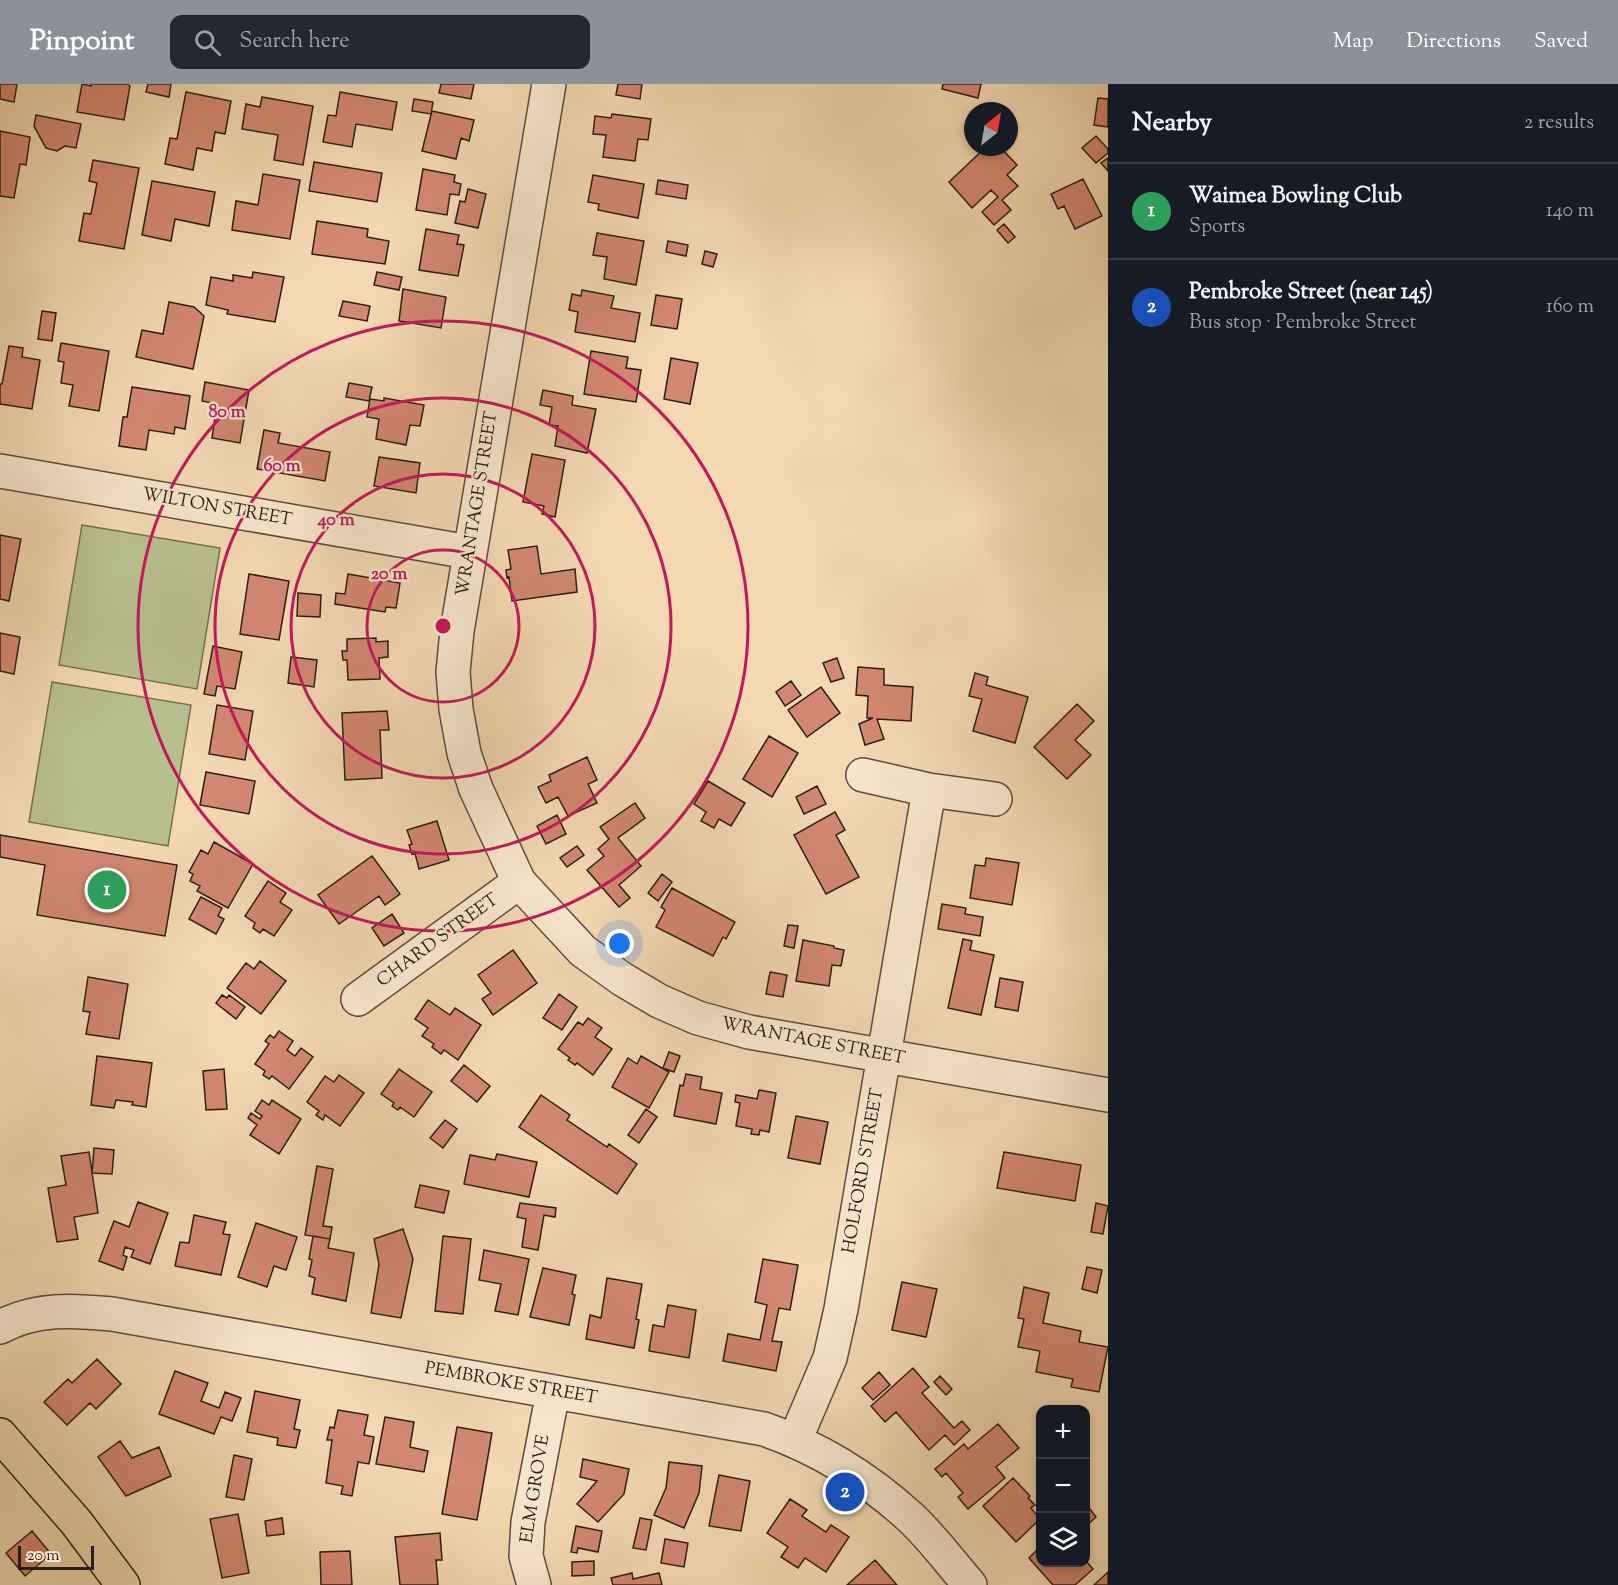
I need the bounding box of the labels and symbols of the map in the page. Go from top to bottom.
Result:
north arrow [964,102,1018,156]
text: 80 m [208,400,246,426]
street label: WRANTAGE STREET [451,409,506,598]
text: 60 m [263,454,301,480]
street label: WILTON STREET [140,482,294,534]
text: 40 m [316,508,355,534]
text: 20 m [371,562,407,588]
centre of rings [433,616,453,636]
pin: 1 [88,868,126,912]
street label: CHARD STREET [372,888,505,994]
your location [605,929,634,958]
street label: WRANTAGE STREET [719,1011,908,1073]
street label: HOLFORD STREET [837,1086,891,1256]
street label: PEMBROKE STREET [423,1356,600,1412]
street label: ELM GROVE [515,1433,557,1545]
pin: 2 [826,1470,864,1514]
scale bar [18,1543,94,1570]

